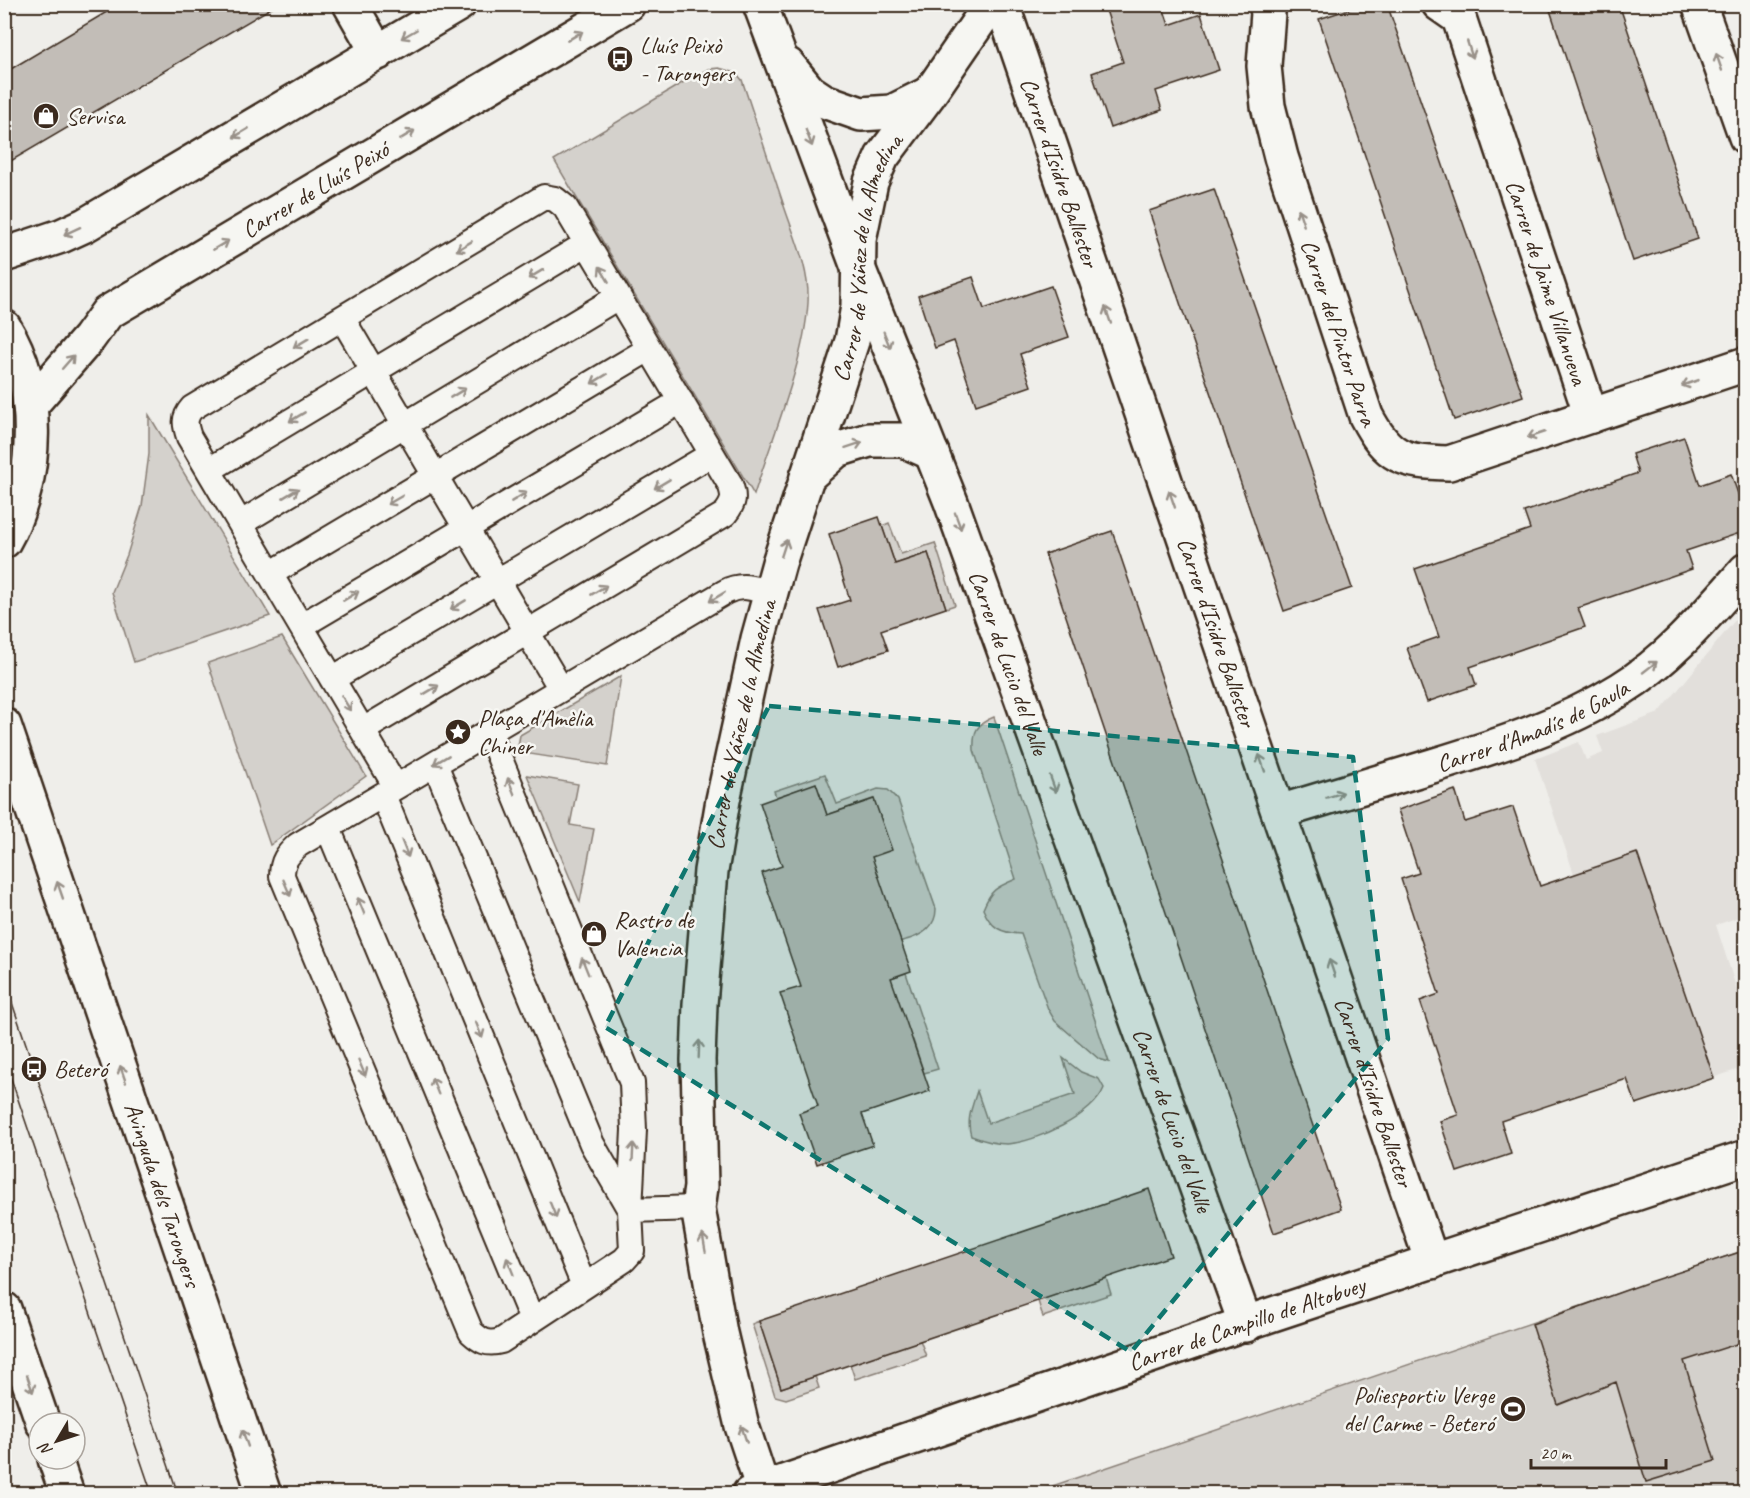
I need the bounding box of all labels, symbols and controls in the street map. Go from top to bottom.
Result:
one-way arrow [401,29,418,41]
one-way arrow [566,29,583,41]
place label: Lluís Peixò - Tarongers [640,30,736,88]
one-way arrow [1465,40,1476,59]
bus stop icon: Lluís Peixò - Tarongers [605,44,635,74]
one-way arrow [1713,53,1724,72]
street label: Carrer d'Isidre Ballester [1013,74,1107,273]
shop icon: Servisa [31,101,61,131]
place label: Servisa [66,101,126,131]
street label: Carrer de Yáñez de la Almedina [825,126,911,385]
one-way arrow [233,128,250,140]
one-way arrow [805,128,816,147]
one-way arrow [398,129,415,141]
street label: Carrer de Lluís Peixó [236,132,397,245]
street label: Carrer de Jaime Villanueva [1499,176,1595,390]
one-way arrow [1294,208,1305,227]
one-way arrow [64,225,82,237]
street label: Carrer del Pintor Parra [1294,236,1384,433]
one-way arrow [212,239,229,251]
one-way arrow [456,240,473,252]
one-way arrow [598,266,610,283]
one-way arrow [528,268,545,280]
one-way arrow [1102,306,1113,325]
one-way arrow [882,330,893,349]
one-way arrow [293,337,310,349]
one-way arrow [61,354,75,369]
one-way arrow [591,373,608,385]
one-way arrow [1681,378,1700,389]
one-way arrow [449,387,466,399]
one-way arrow [289,411,306,423]
one-way arrow [1527,430,1546,441]
one-way arrow [844,438,863,449]
one-way arrow [654,478,671,490]
one-way arrow [282,487,299,499]
one-way arrow [510,490,527,502]
one-way arrow [1165,491,1176,509]
one-way arrow [387,494,404,506]
one-way arrow [954,511,965,530]
street label: Carrer d'Isidre Ballester [1171,534,1264,733]
one-way arrow [780,539,791,558]
street label: Carrer de Lucio del Valle [962,567,1056,761]
one-way arrow [590,583,607,595]
one-way arrow [342,590,359,602]
one-way arrow [709,591,726,603]
street label: Carrer de Yáñez de la Almedina [700,594,784,852]
one-way arrow [450,599,467,611]
one-way arrow [1641,661,1657,674]
street label: Carrer d'Amadís de Gaula [1433,672,1635,779]
one-way arrow [422,683,439,695]
one-way arrow [341,694,353,711]
place label: Plaça d'Amèlia Chiner [478,703,594,761]
place icon: Plaça d'Amèlia Chiner [443,717,473,747]
one-way arrow [1256,754,1267,773]
one-way arrow [433,755,450,767]
one-way arrow [1048,774,1059,793]
one-way arrow [505,777,516,796]
one-way arrow [1325,789,1344,800]
one-way arrow [400,839,411,858]
one-way arrow [282,878,293,897]
one-way arrow [54,881,65,899]
one-way arrow [355,897,366,915]
place label: Rastro de Valencia [614,905,696,963]
shop icon: Rastro de Valencia [579,919,609,949]
one-way arrow [579,958,590,976]
one-way arrow [1326,959,1337,978]
street label: Carrer d'Isidre Ballester [1328,994,1421,1193]
one-way arrow [474,1020,485,1038]
street label: Carrer de Lucio del Valle [1126,1024,1220,1218]
one-way arrow [693,1040,704,1060]
bus stop icon: Beteró [19,1054,49,1084]
place label: Beteró [54,1054,111,1084]
one-way arrow [357,1058,368,1077]
one-way arrow [116,1065,127,1084]
one-way arrow [429,1077,440,1096]
street label: Avinguda dels Tarongers [118,1099,209,1293]
one-way arrow [627,1143,638,1163]
one-way arrow [548,1200,559,1219]
one-way arrow [698,1234,709,1254]
one-way arrow [504,1257,515,1276]
street label: Carrer de Campillo de Altobuey [1124,1269,1370,1378]
one-way arrow [25,1375,36,1394]
place label: Poliesportiu Verge del Carme - Beteró [1343,1380,1498,1438]
sports icon: Poliesportiu Verge del Carme - Beteró [1498,1394,1528,1424]
north arrow [27,1411,87,1471]
one-way arrow [738,1425,749,1444]
one-way arrow [239,1429,250,1448]
scale bar [1531,1432,1666,1470]
text: N [33,1437,57,1460]
text: 20 m [1540,1442,1573,1464]

